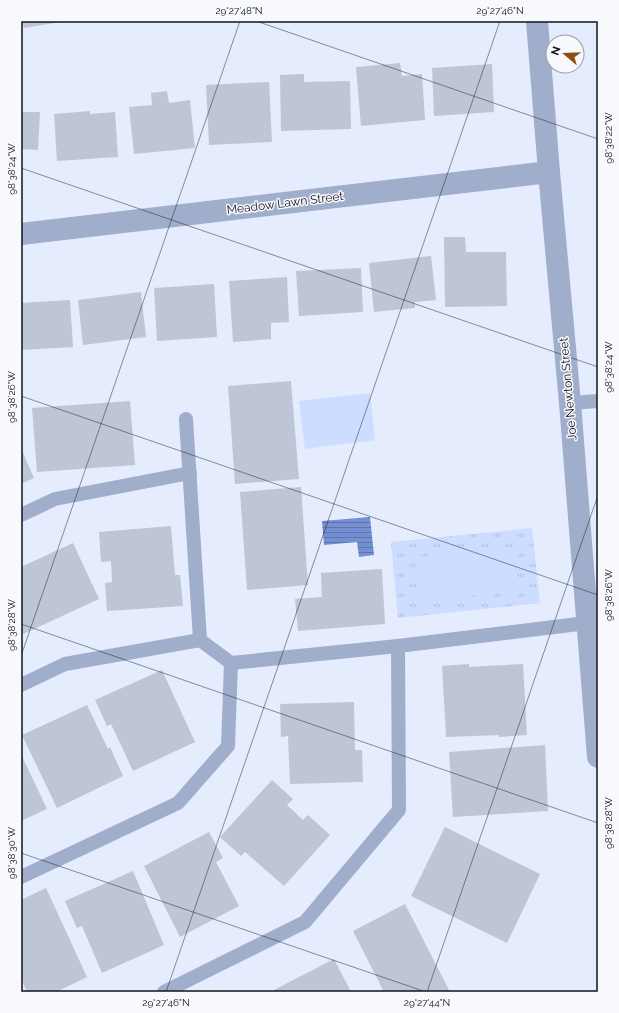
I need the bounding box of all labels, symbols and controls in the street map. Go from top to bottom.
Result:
text: 29°27'48"N [215,5,263,16]
text: 29°27'46"N [476,5,524,16]
north arrow [545,34,585,74]
text: N [549,45,564,57]
text: 98°38'22"W [603,112,614,164]
text: 98°38'24"W [6,143,17,195]
street label: Meadow Lawn Street [226,189,344,217]
street label: Joe Newton Street [557,337,579,441]
text: 98°38'24"W [603,341,614,393]
text: 98°38'26"W [6,370,17,423]
text: 98°38'26"W [603,568,614,621]
text: 98°38'28"W [6,598,17,651]
text: 98°38'28"W [603,796,614,849]
text: 98°38'30"W [6,826,17,879]
text: 29°27'46"N [142,997,190,1008]
text: 29°27'44"N [404,997,450,1008]

